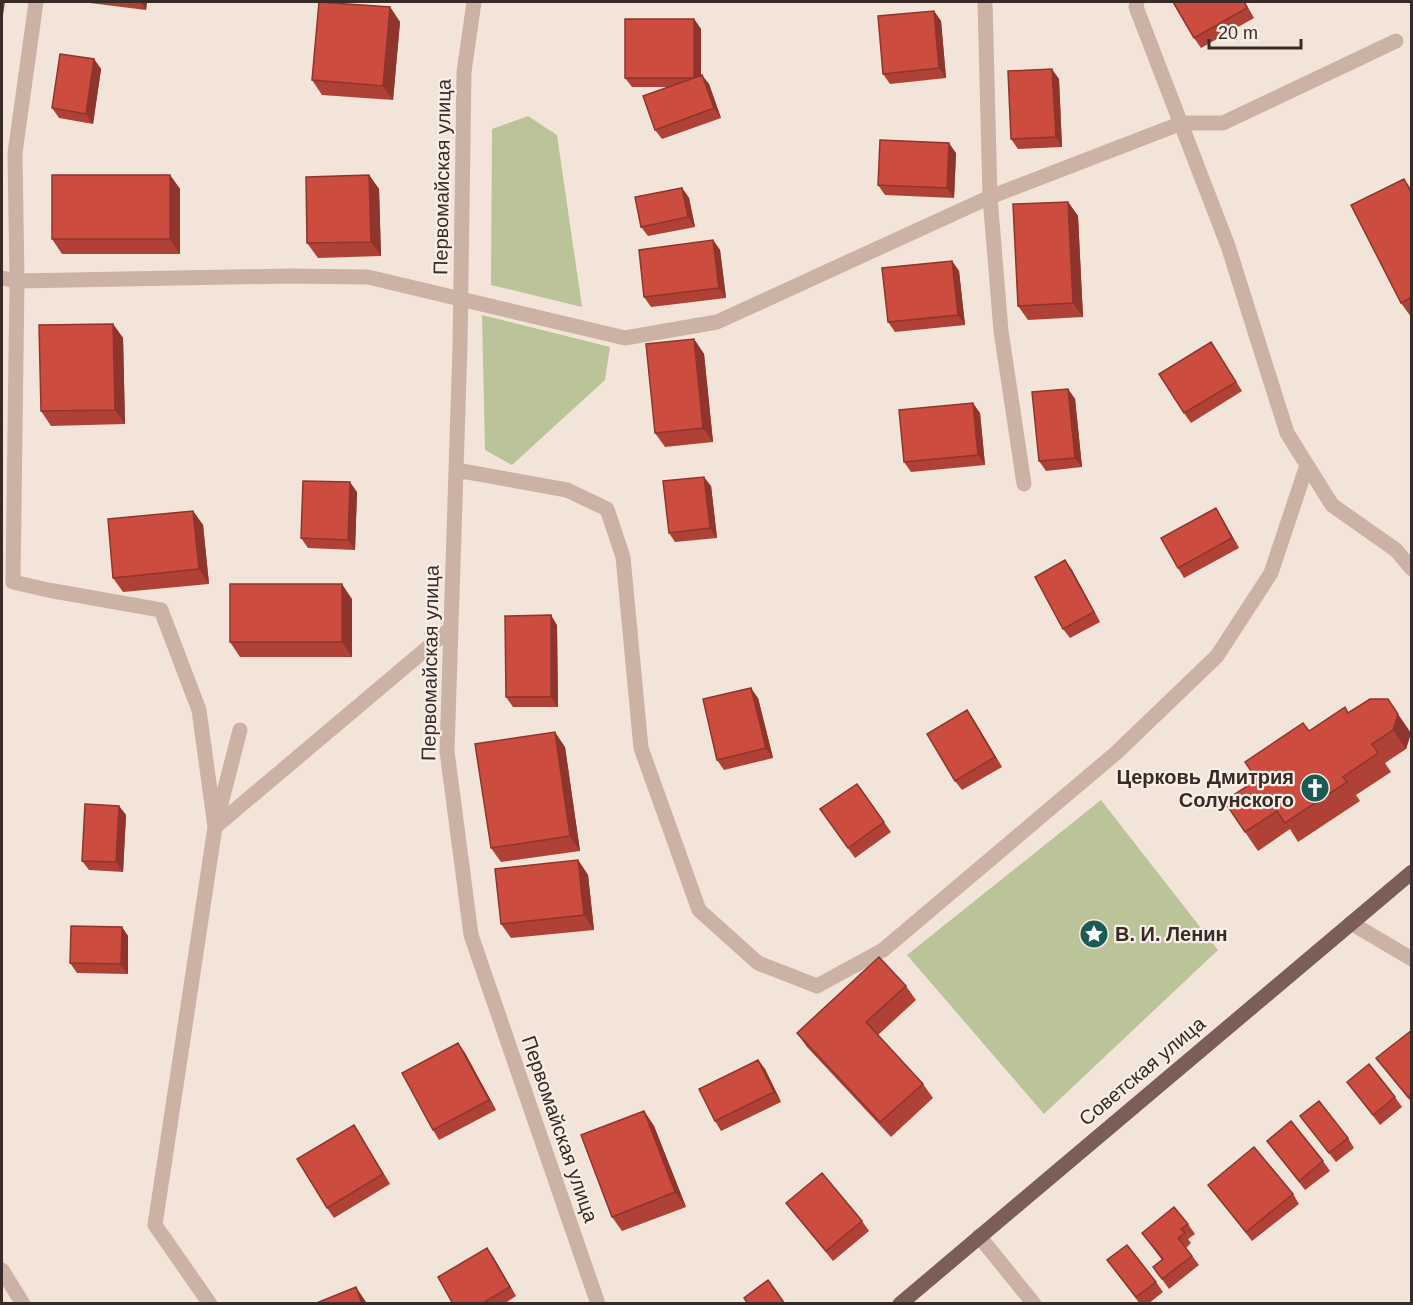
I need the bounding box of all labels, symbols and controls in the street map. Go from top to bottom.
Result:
scale bar [1209,12,1300,50]
text: 20 m [1218,23,1258,43]
street label: Первомайская улица [429,78,455,275]
street label: Первомайская улица [417,564,443,761]
place label: Церковь Дмитрия Солунского [1116,766,1294,811]
church icon: Церковь Дмитрия Солунского [1299,772,1331,804]
place icon: В. И. Ленин [1078,918,1110,950]
place label: В. И. Ленин [1115,923,1228,945]
street label: Советская улица [1075,1012,1210,1130]
street label: Первомайская улица [518,1033,603,1226]

